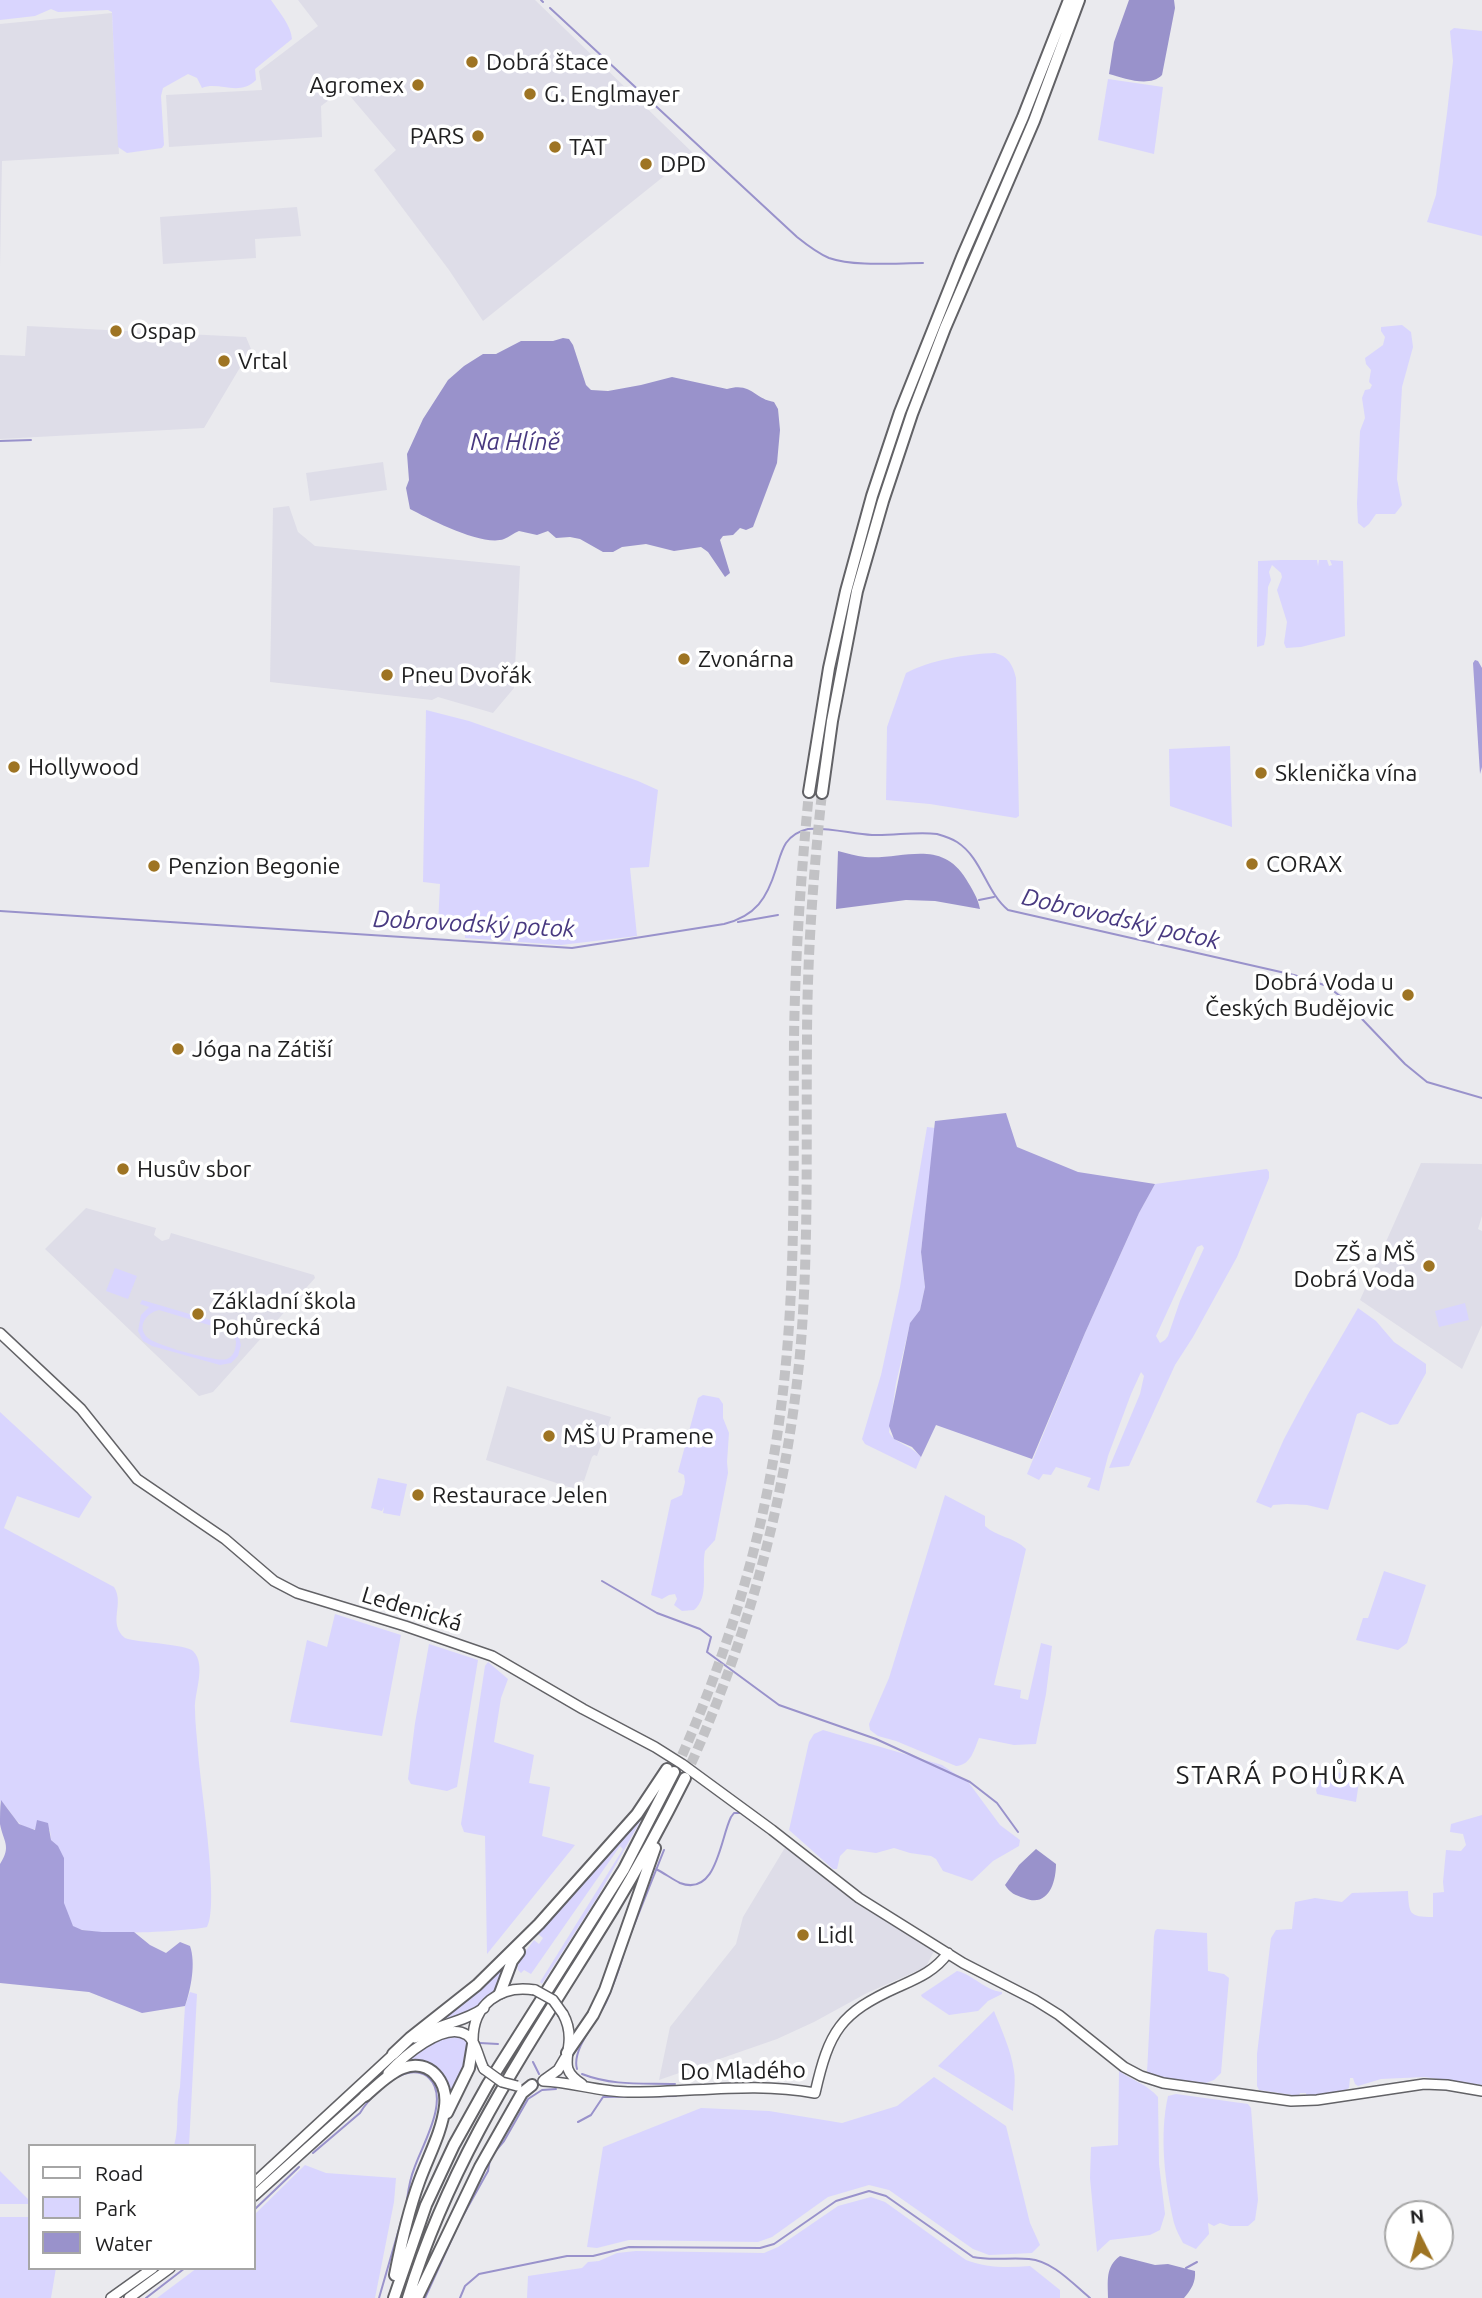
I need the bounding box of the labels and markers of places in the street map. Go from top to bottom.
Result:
place label: Dobrá štace [486,48,609,76]
marker: Dobrá štace [464,54,480,70]
place label: Agromex [310,71,404,99]
marker: Agromex [410,77,426,93]
place label: G. Englmayer [544,80,680,108]
marker: G. Englmayer [522,86,538,102]
place label: PARS [410,122,464,150]
marker: PARS [470,128,486,144]
place label: TAT [569,133,607,161]
marker: TAT [547,139,563,155]
place label: DPD [660,150,706,178]
marker: DPD [638,156,654,172]
place label: Ospap [130,317,197,345]
marker: Ospap [108,323,124,339]
place label: Vrtal [238,347,288,375]
marker: Vrtal [216,353,232,369]
place label: Zvonárna [698,645,794,673]
marker: Zvonárna [676,651,692,667]
place label: Pneu Dvořák [401,661,532,689]
marker: Pneu Dvořák [379,667,395,683]
place label: Hollywood [28,753,139,781]
marker: Hollywood [6,759,22,775]
place label: Sklenička vína [1275,759,1417,787]
marker: Sklenička vína [1253,765,1269,781]
place label: CORAX [1266,850,1342,878]
place label: Penzion Begonie [168,852,341,880]
marker: CORAX [1244,856,1260,872]
marker: Penzion Begonie [146,858,162,874]
place label: Dobrá Voda u Českých Budějovic [1205,968,1394,1022]
marker: Dobrá Voda u Českých Budějovic [1400,987,1416,1003]
place label: Jóga na Zátiší [192,1035,332,1063]
marker: Jóga na Zátiší [170,1041,186,1057]
place label: Husův sbor [137,1155,251,1183]
marker: Husův sbor [115,1161,131,1177]
place label: ZŠ a MŠ Dobrá Voda [1294,1239,1415,1293]
marker: ZŠ a MŠ Dobrá Voda [1421,1258,1437,1274]
place label: Základní škola Pohůrecká [212,1287,356,1341]
marker: Základní škola Pohůrecká [190,1306,206,1322]
place label: MŠ U Pramene [563,1422,714,1450]
marker: MŠ U Pramene [541,1428,557,1444]
place label: Restaurace Jelen [432,1481,608,1509]
marker: Restaurace Jelen [410,1487,426,1503]
place label: Lidl [817,1921,854,1949]
marker: Lidl [795,1927,811,1943]

